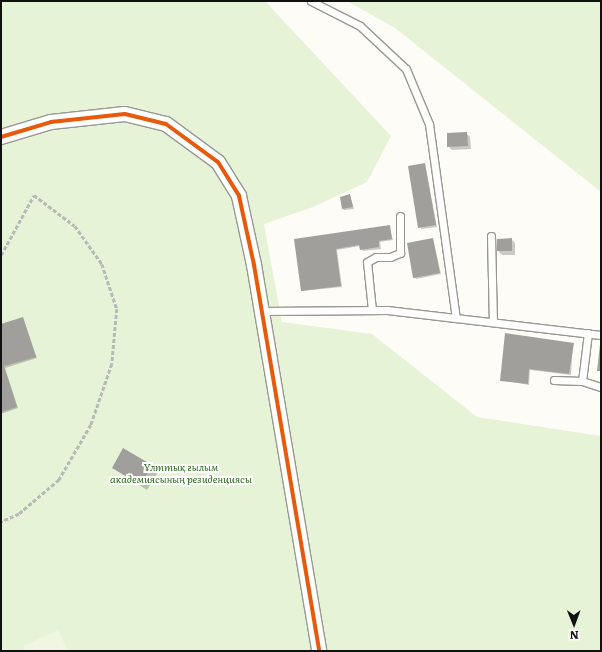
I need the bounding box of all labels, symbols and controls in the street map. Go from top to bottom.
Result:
park label: Ұлттық ғылым академиясының резиденциясы [110,460,252,484]
north arrow [554,604,594,644]
text: N [569,628,579,644]

